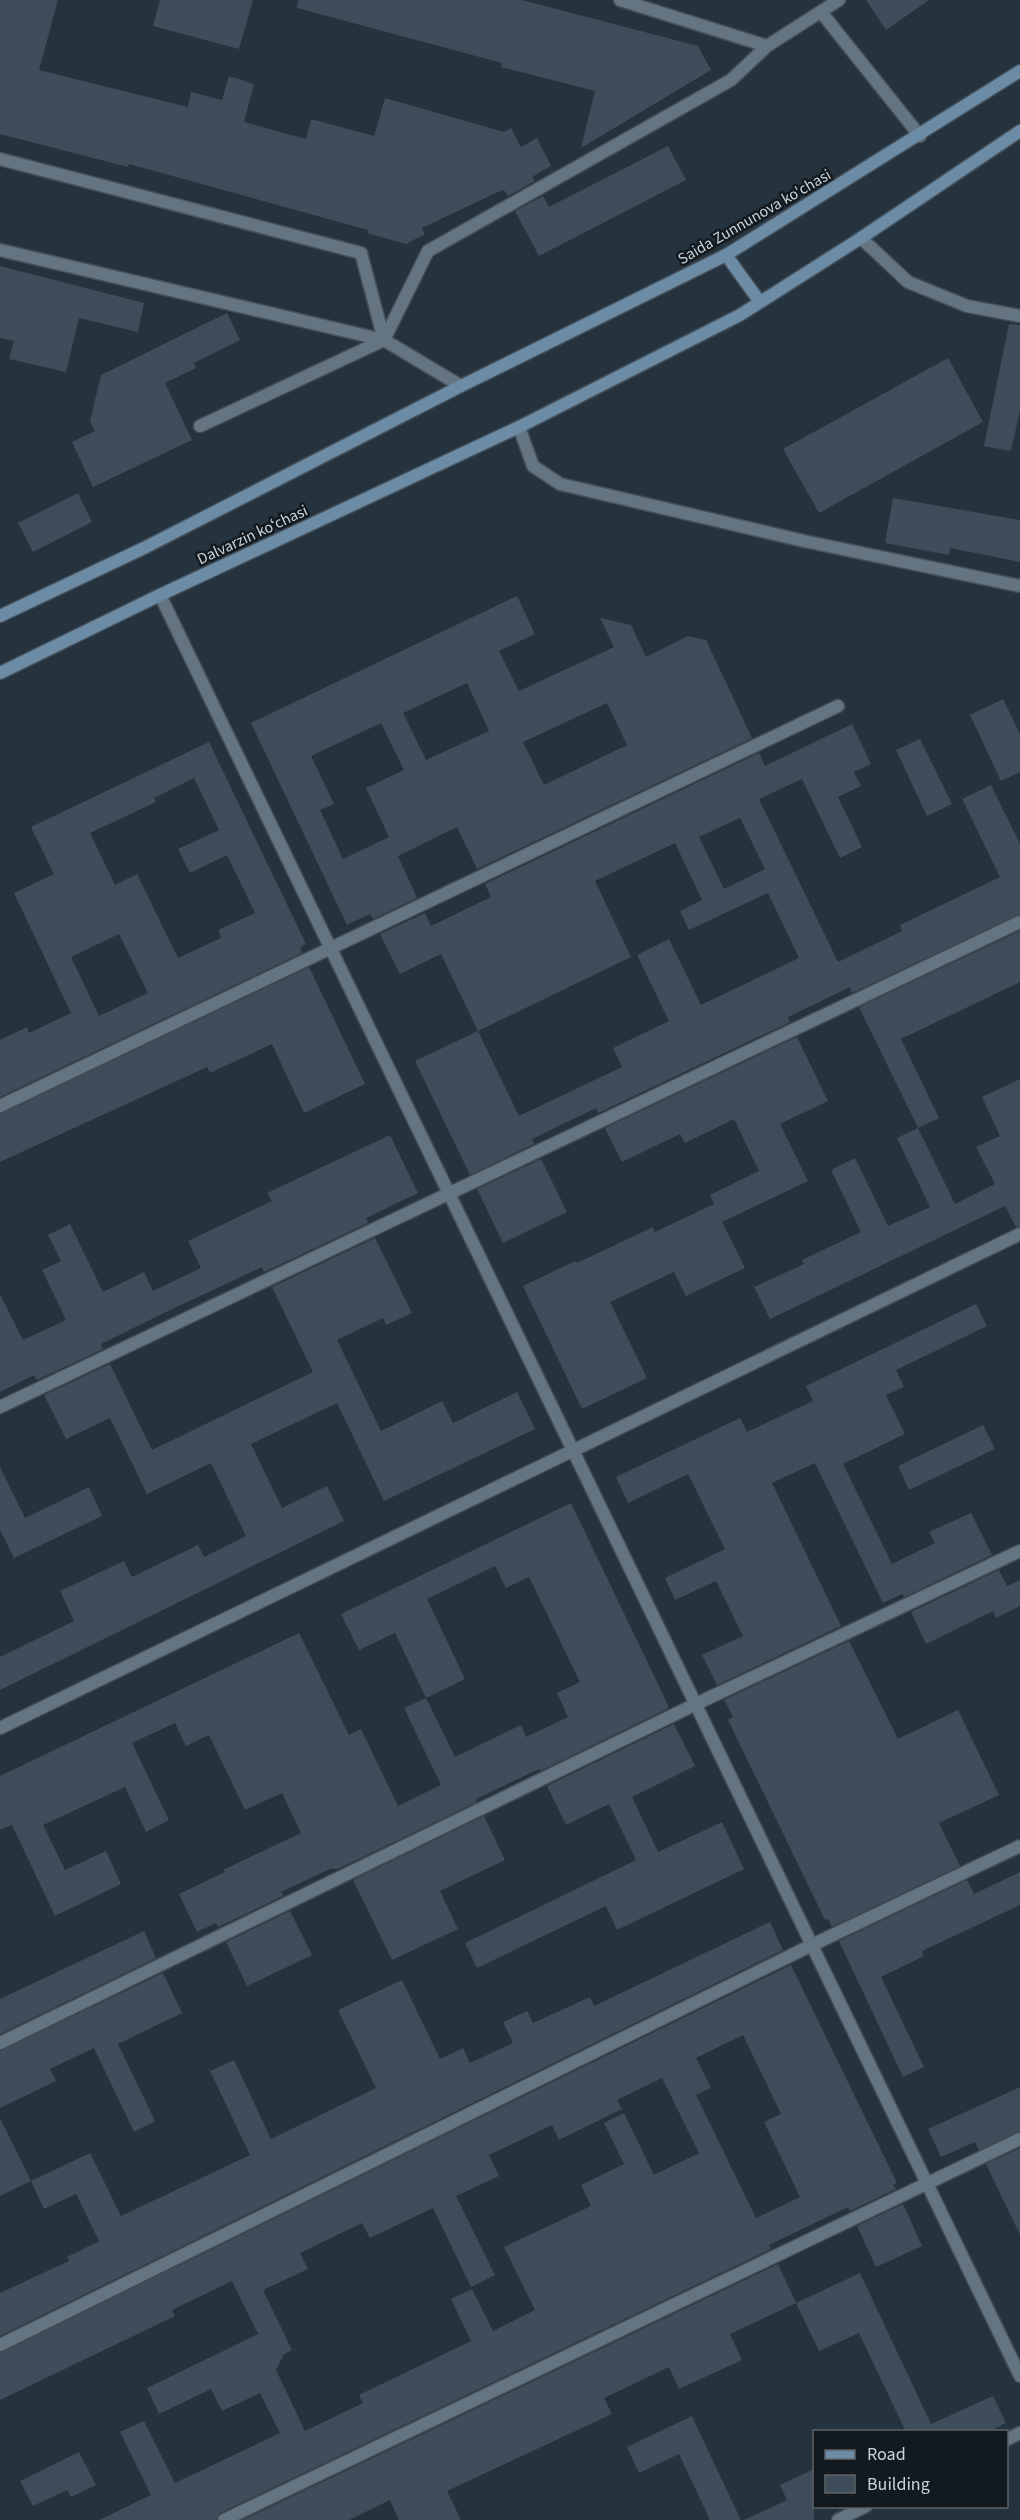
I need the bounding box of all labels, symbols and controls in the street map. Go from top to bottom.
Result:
street label: Saida Zunnunova ko'chasi [674,164,835,270]
street label: Dalvarzin koʻchasi [194,500,311,570]
legend [813,2430,1008,2508]
text: Road [867,2442,906,2467]
text: Building [867,2472,930,2497]

